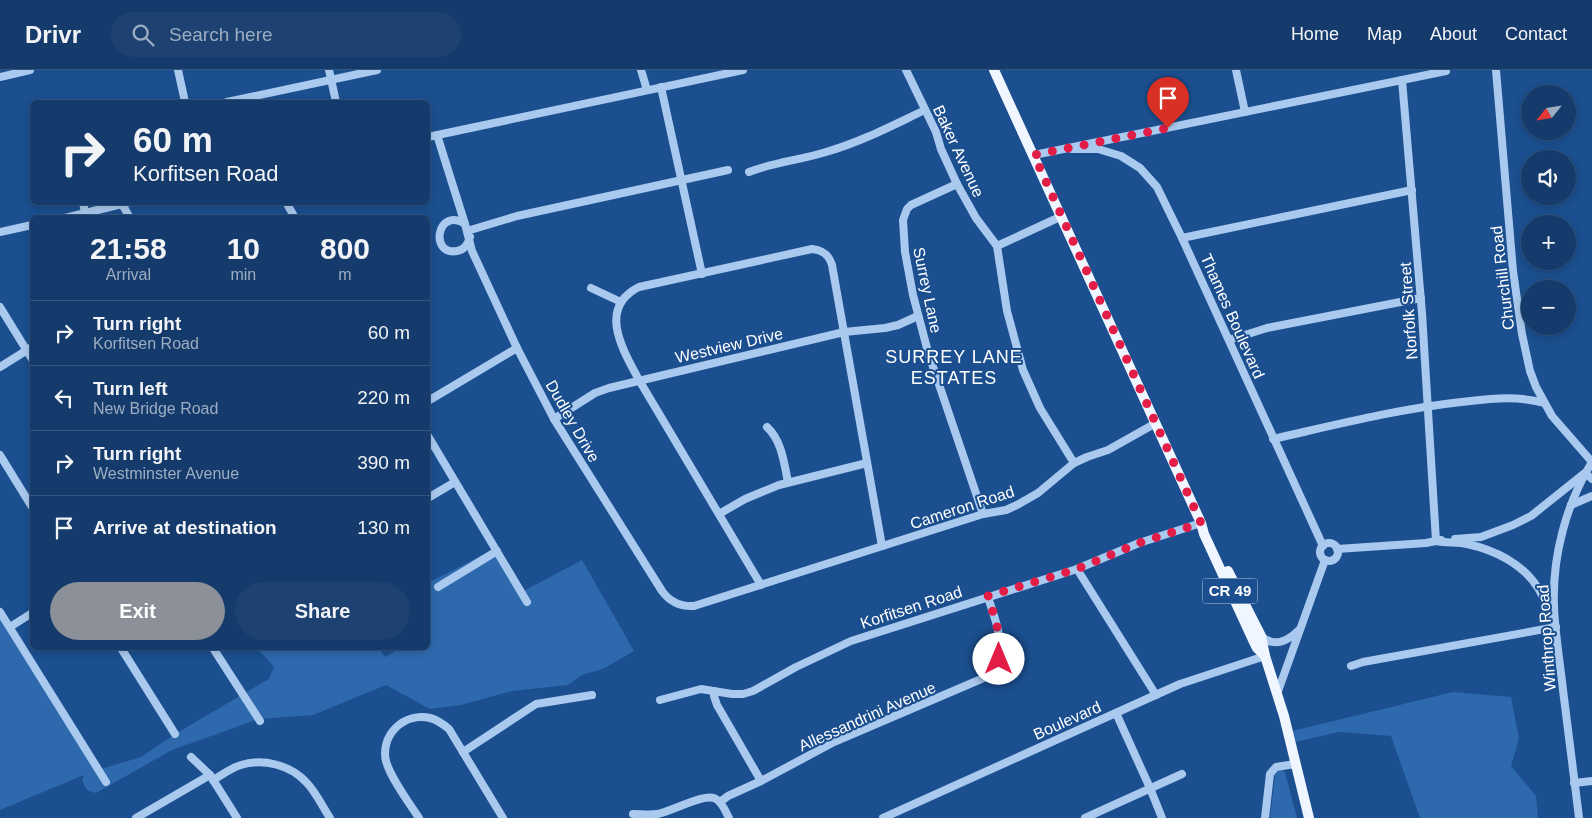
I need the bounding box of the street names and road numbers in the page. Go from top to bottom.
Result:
street label: Baker Avenue [930,103,987,200]
street label: Churchill Road [1488,225,1517,331]
street label: Surrey Lane [910,246,945,335]
street label: Thames Boulevard [1197,251,1268,381]
street label: Norfolk Street [1397,261,1420,360]
street label: Westview Drive [674,325,785,366]
street label: Dudley Drive [542,377,603,465]
street label: Cameron Road [908,483,1016,532]
road number: CR 49 [1202,578,1258,604]
street label: Korfitsen Road [858,583,964,632]
street label: Winthrop Road [1534,584,1559,692]
street label: Allessandrini Avenue [796,679,938,754]
street label: Boulevard [1031,698,1104,743]

